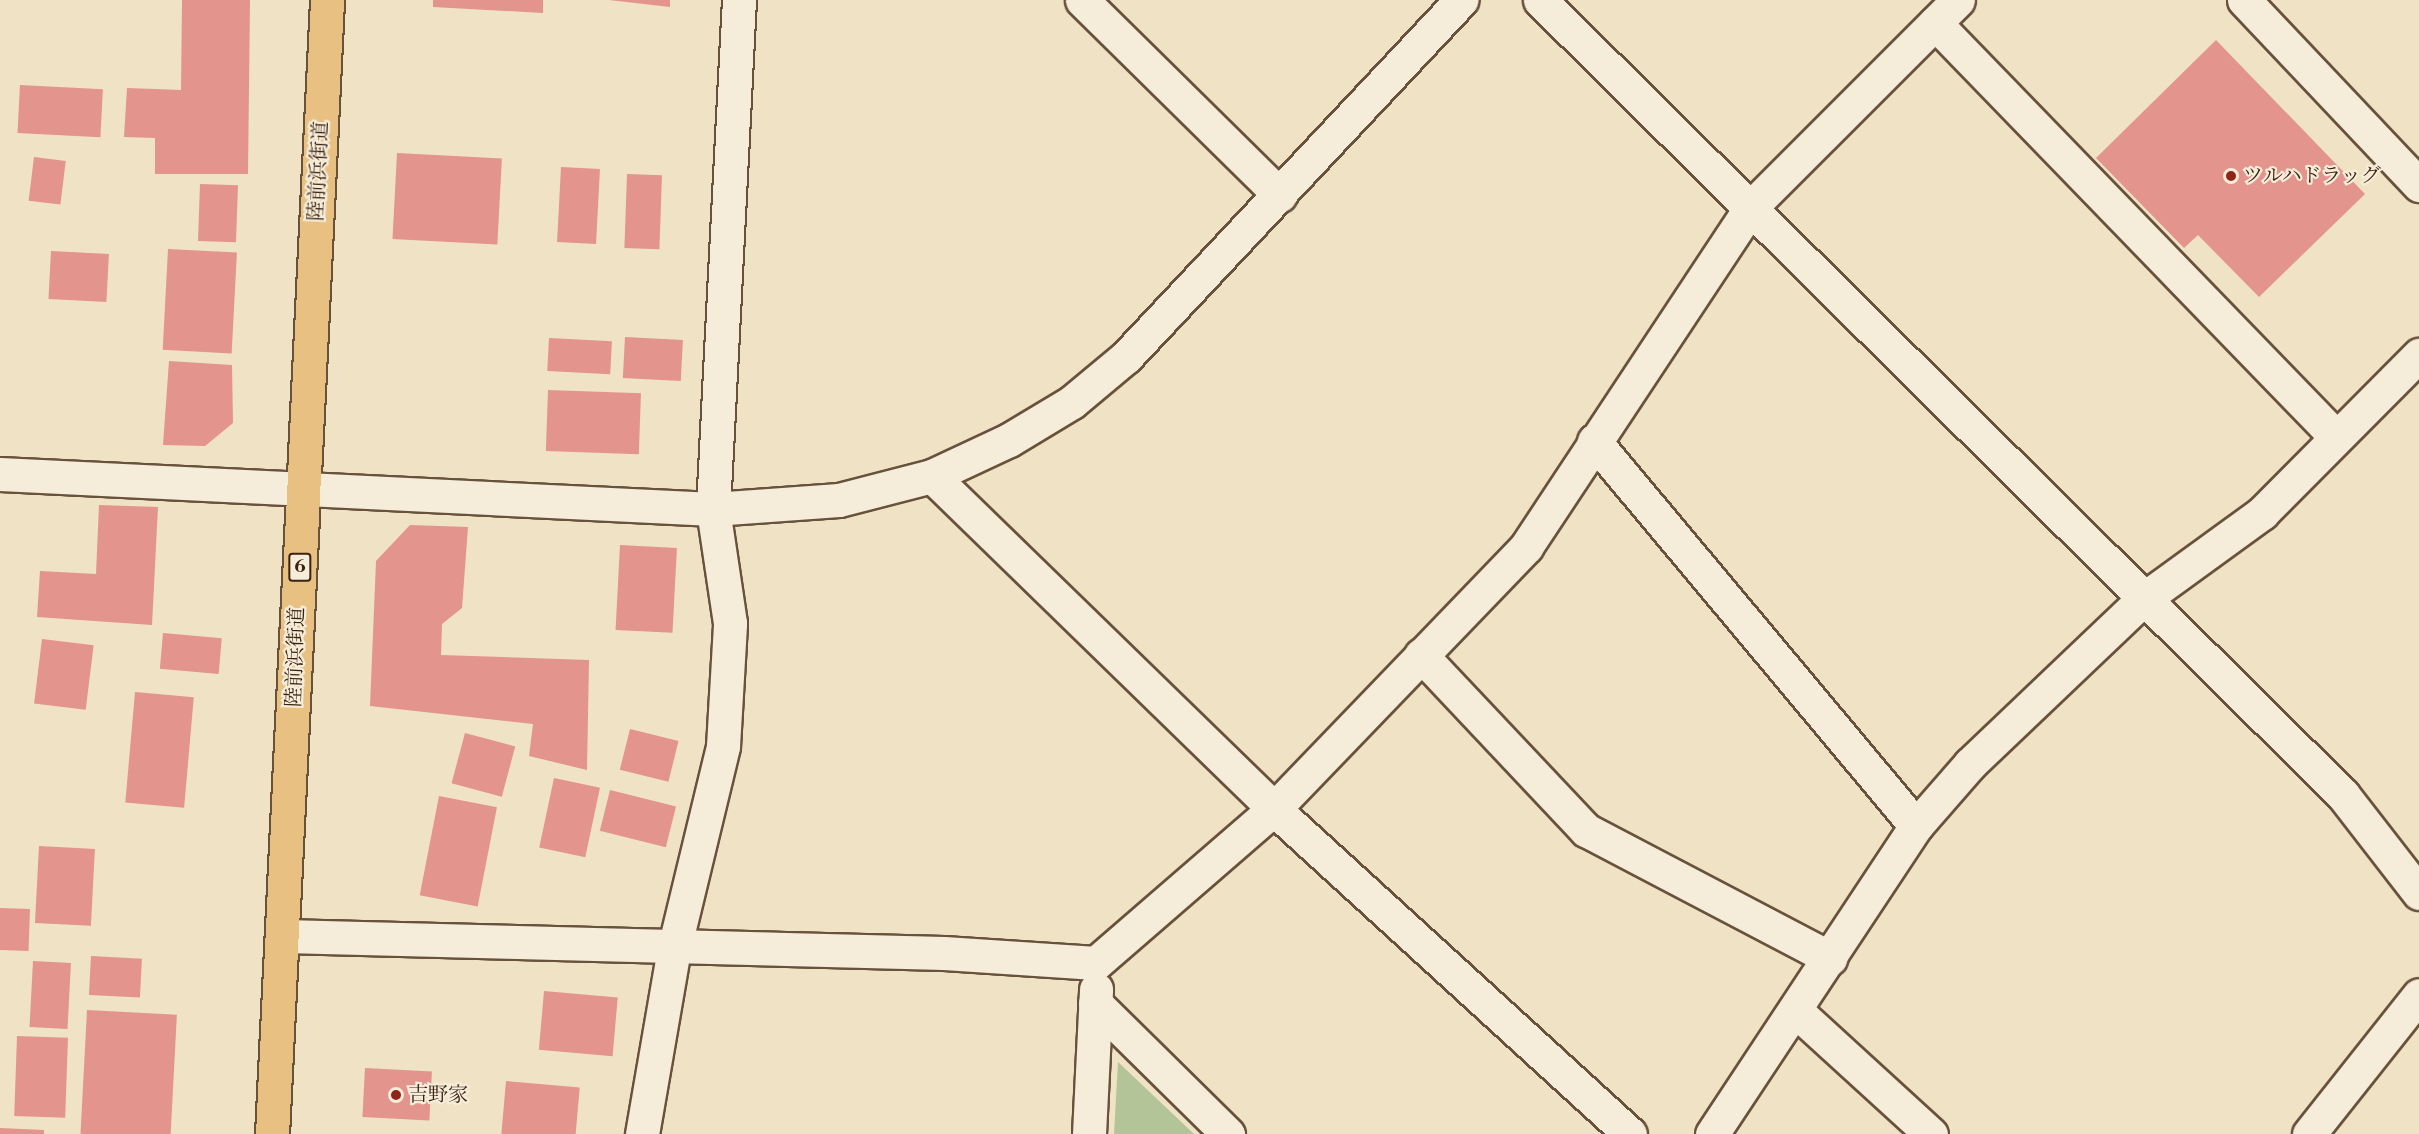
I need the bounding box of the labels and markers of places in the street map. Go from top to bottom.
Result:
place label: ツルハドラッグ [2243,164,2383,188]
marker: ツルハドラッグ [2224,169,2238,183]
place label: 吉野家 [408,1083,468,1107]
marker: 吉野家 [389,1088,403,1102]

